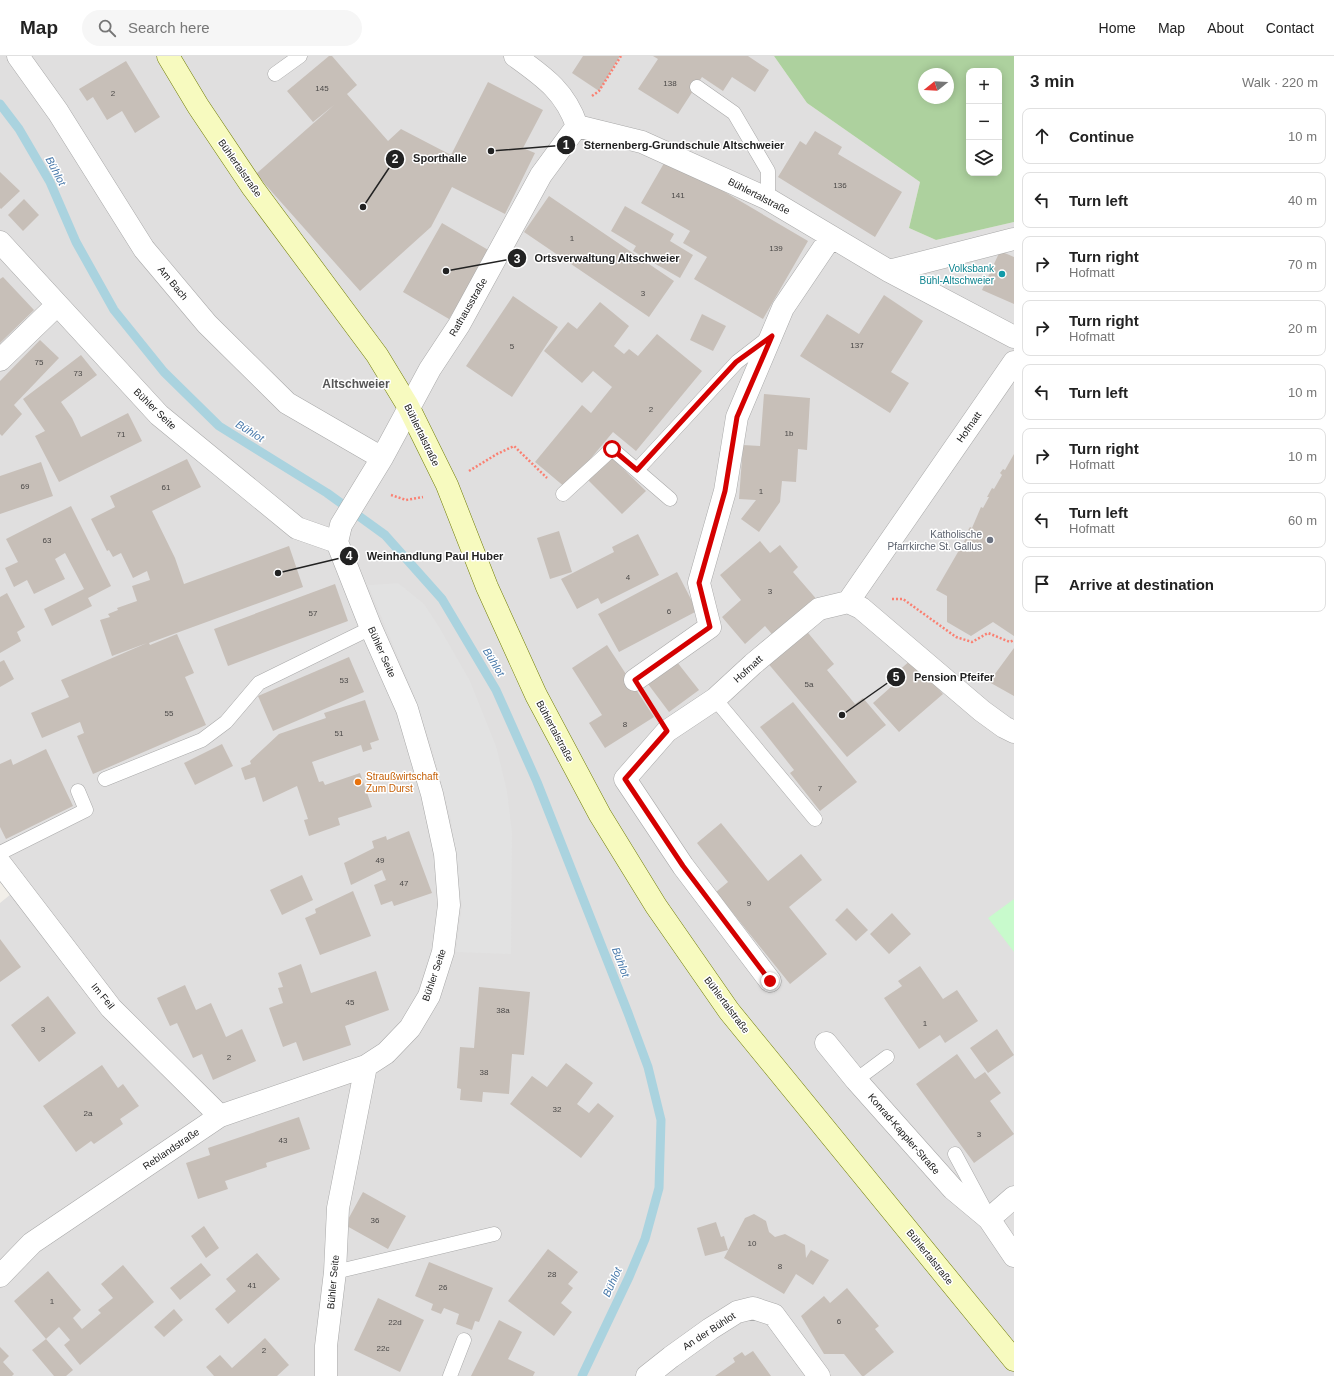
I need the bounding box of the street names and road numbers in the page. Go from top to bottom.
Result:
street label: Bühlertalstraße [216,137,264,199]
street label: Bühlertalstraße [726,176,792,216]
street label: Am Bach [156,264,190,302]
street label: Rathausstraße [447,275,489,338]
street label: Bühler Seite [132,386,179,432]
street label: Bühlertalstraße [402,402,442,468]
street label: Hofmatt [954,409,984,444]
street label: Bühler Seite [366,625,398,680]
street label: Hofmatt [731,653,765,685]
street label: Bühlertalstraße [534,698,576,764]
street label: Bühler Seite [420,947,448,1003]
street label: Bühlertalstraße [702,975,752,1036]
street label: Im Feil [89,981,117,1011]
street label: Konrad-Kappler-Straße [866,1091,942,1177]
street label: Reblandstraße [141,1126,202,1172]
street label: Bühlertalstraße [904,1227,956,1287]
street label: Bühler Seite [325,1254,341,1310]
street label: An der Bühlot [681,1310,738,1352]

